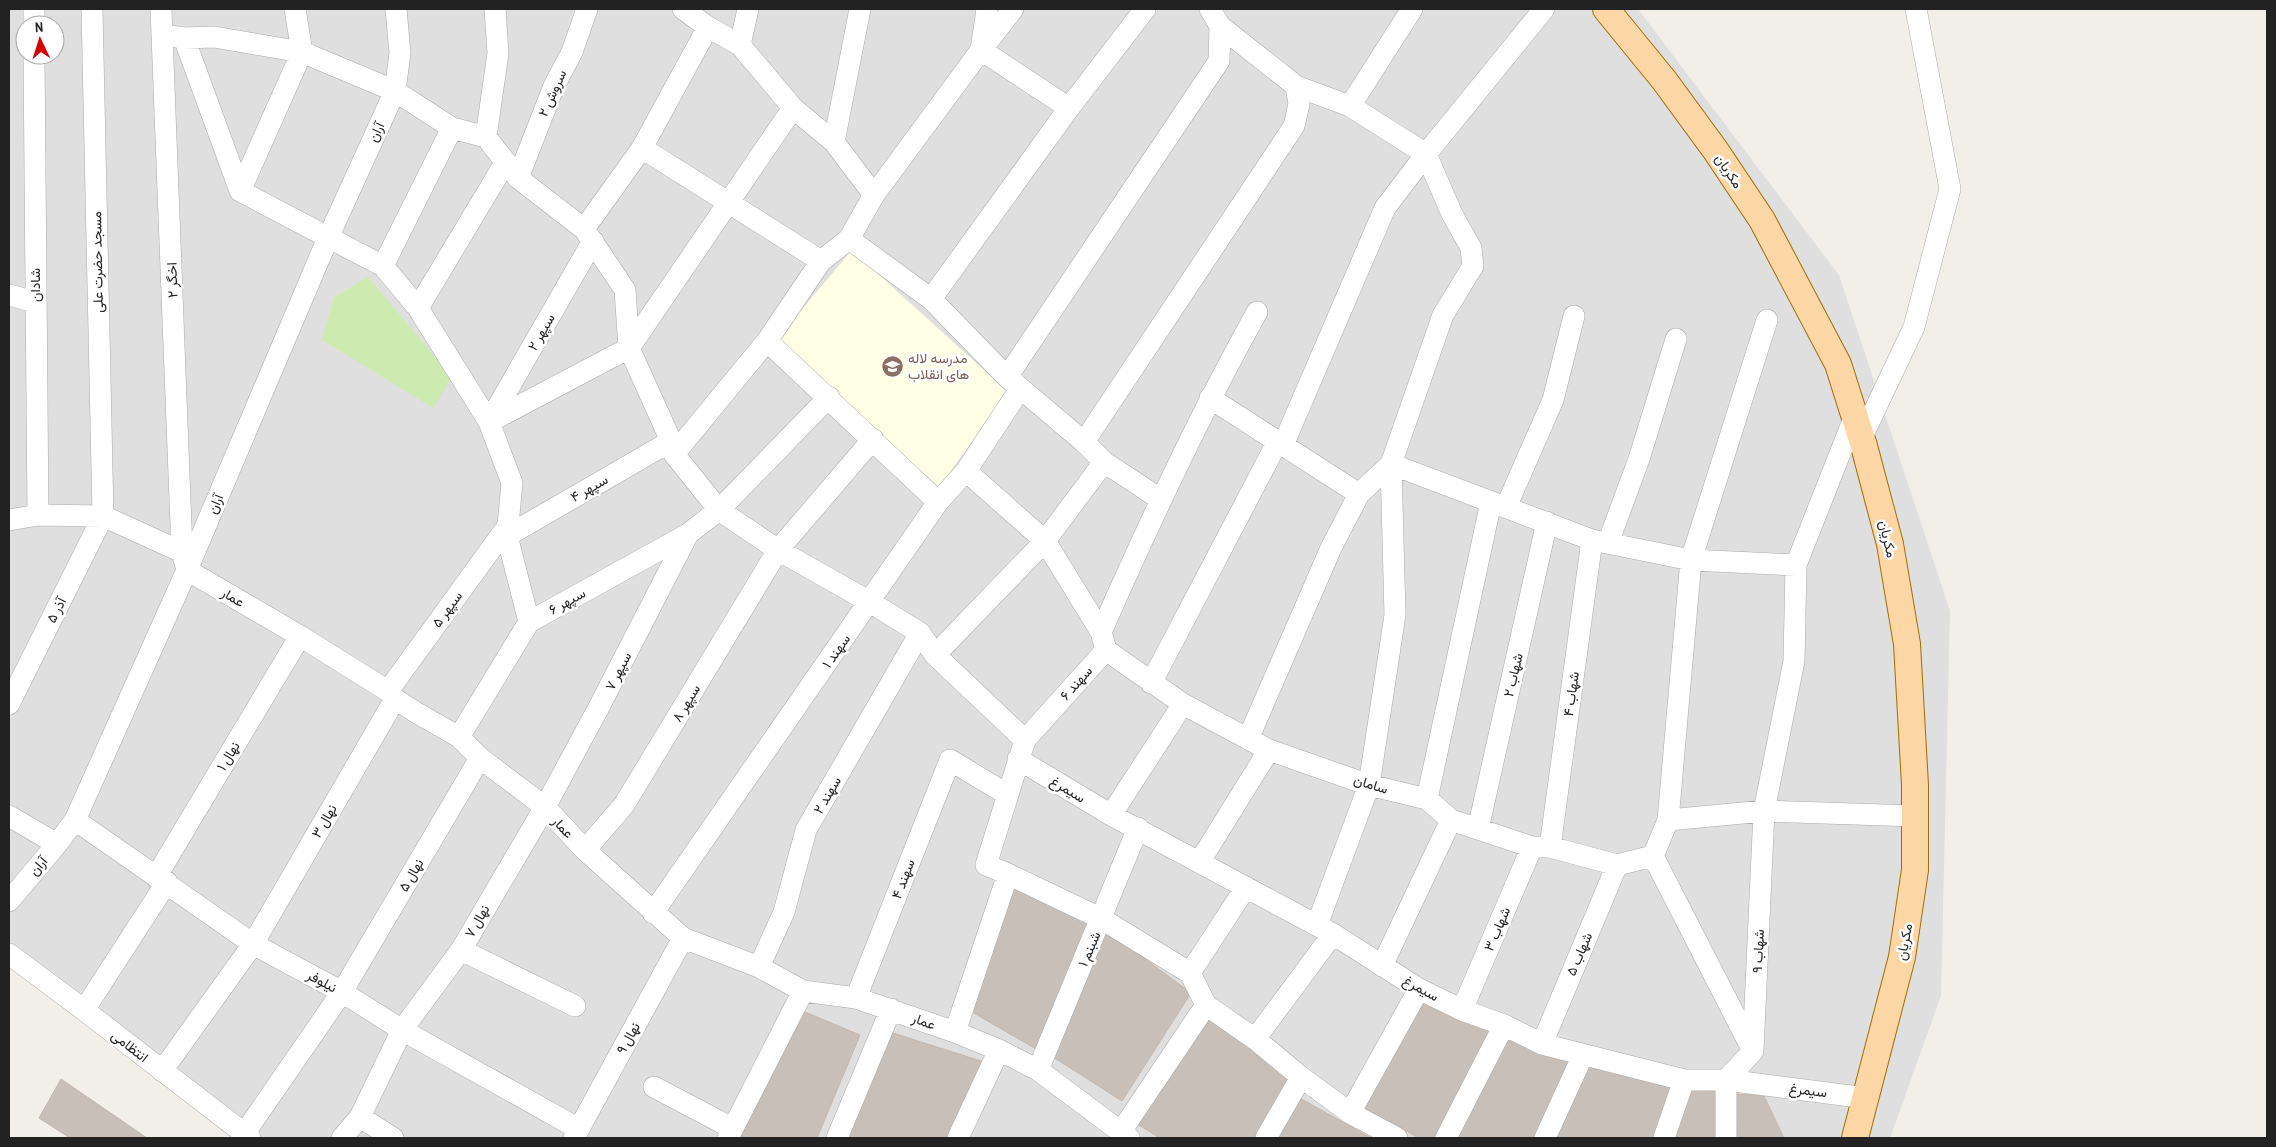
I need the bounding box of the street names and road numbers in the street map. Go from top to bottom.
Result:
street label: سروش ۲ [534,67,570,119]
street label: آران [364,118,389,145]
street label: مکریان [1711,150,1747,192]
street label: مسجد حضرت علی [87,211,107,313]
street label: اخگر ۲ [162,262,182,298]
street label: شادان [26,268,44,302]
street label: سپهر ۲ [523,310,560,354]
street label: سپهر ۴ [567,470,612,507]
street label: آران [203,490,228,517]
street label: مکریان [1875,519,1901,559]
street label: عمار [217,583,248,611]
street label: سپهر ۶ [545,584,589,619]
street label: سپهر ۵ [428,587,467,631]
street label: آذر ۵ [42,593,71,626]
street label: سهند ۱ [818,631,854,671]
street label: سپهر ۷ [601,649,636,694]
street label: شهاب ۲ [1499,651,1527,699]
street label: سهند ۶ [1056,662,1096,704]
street label: شهاب ۴ [1559,670,1583,718]
street label: سپهر ۸ [668,681,705,726]
street label: نهال ۱ [212,738,245,774]
street label: سامان [1351,770,1391,798]
street label: سیمرغ [1046,771,1089,808]
street label: سهند ۲ [809,773,845,817]
street label: نهال ۳ [307,801,342,842]
street label: عمار [548,811,578,842]
street label: آران [25,851,52,879]
street label: نهال ۵ [394,855,428,895]
street label: سهند ۴ [887,856,919,902]
street label: نهال ۷ [460,901,494,941]
street label: شهاب ۳ [1480,904,1514,954]
street label: مکریان [1892,922,1916,962]
street label: شبنم ۱ [1074,929,1104,969]
street label: شهاب ۹ [1748,929,1768,973]
street label: شهاب ۵ [1562,930,1596,978]
street label: نیلوفر [303,965,340,996]
street label: سیمرغ [1399,971,1442,1007]
street label: عمار [909,1008,938,1034]
street label: نهال ۹ [612,1019,645,1058]
street label: انتظامی [108,1026,152,1066]
street label: سیمرغ [1788,1079,1828,1103]

